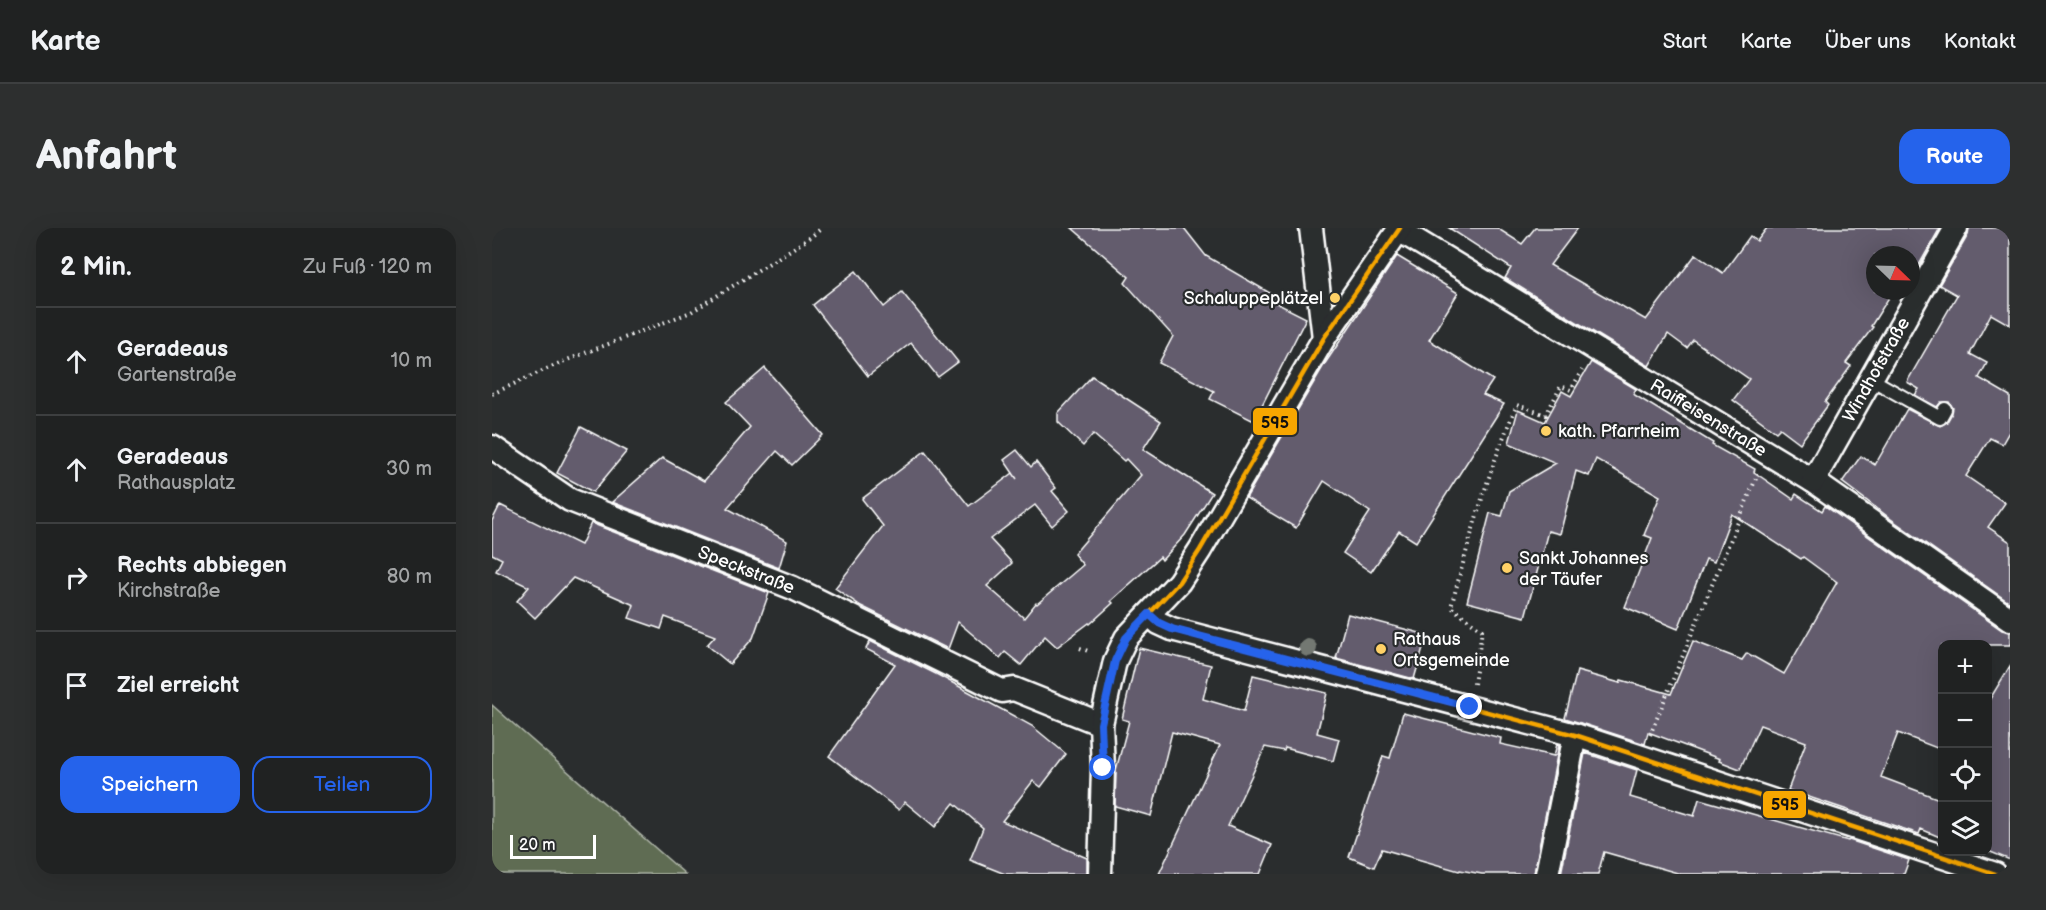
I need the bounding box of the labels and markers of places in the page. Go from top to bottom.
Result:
place label: Schaluppeplätzel [1184,288,1323,309]
marker: Schaluppeplätzel [1328,291,1342,305]
place label: kath. Pfarrheim [1558,421,1680,442]
marker: kath. Pfarrheim [1539,424,1553,438]
place label: Sankt Johannes der Täufer [1519,548,1648,590]
marker: Sankt Johannes der Täufer [1500,561,1514,575]
place label: Rathaus Ortsgemeinde [1393,629,1510,671]
marker: Rathaus Ortsgemeinde [1374,642,1388,656]

